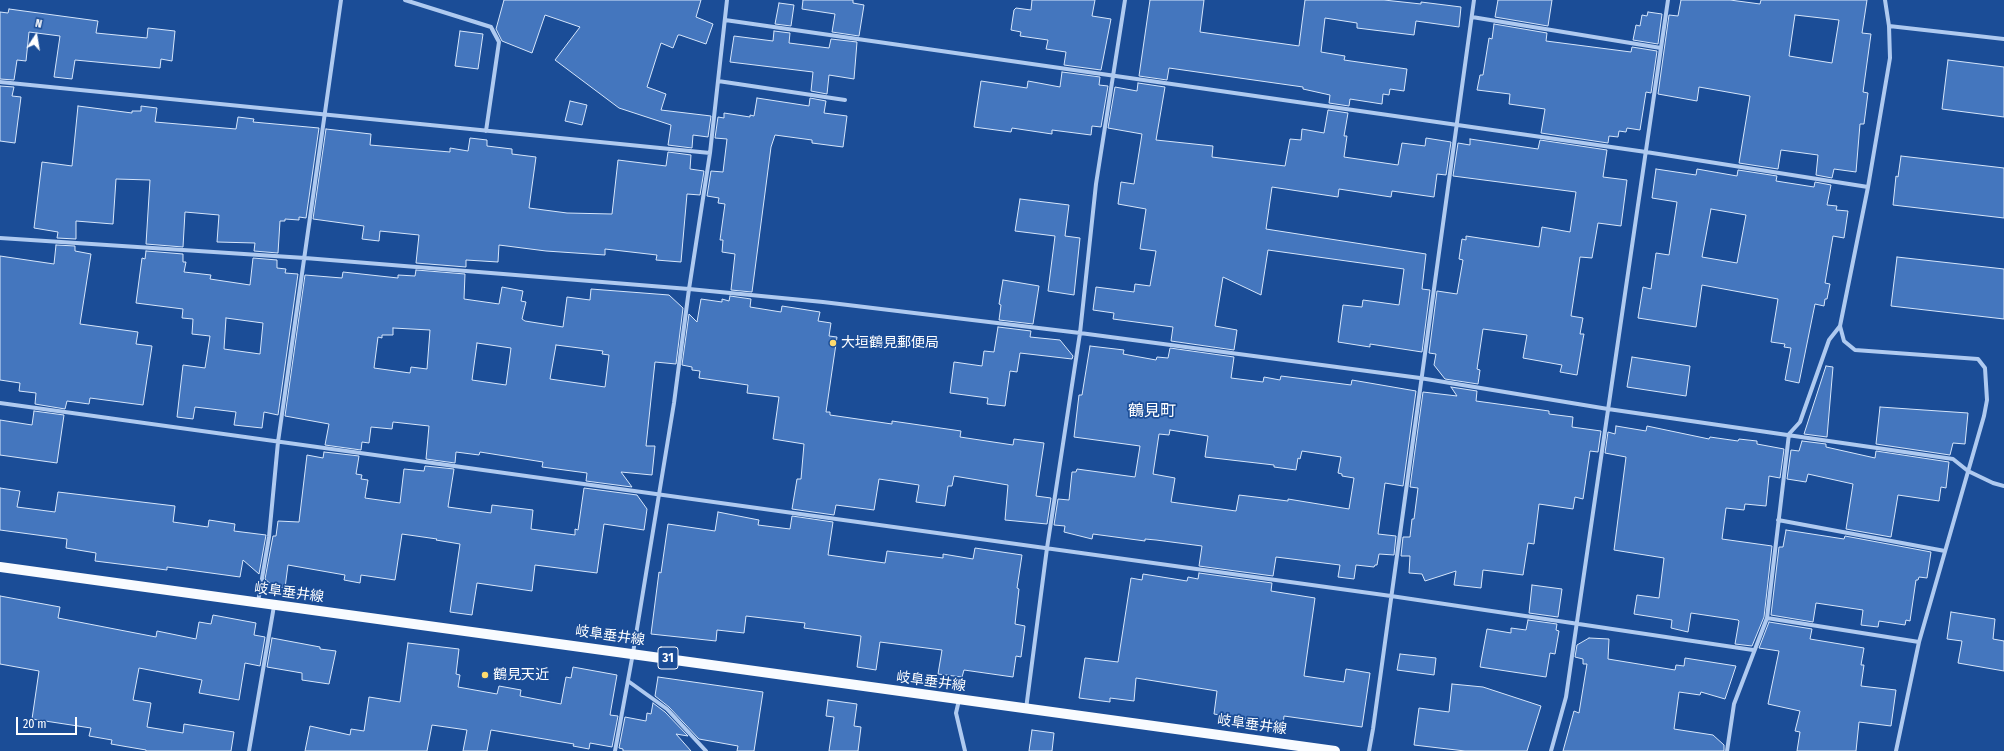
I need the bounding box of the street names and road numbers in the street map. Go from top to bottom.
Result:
street label: 岐阜垂井線 [253,580,325,606]
street label: 岐阜垂井線 [574,623,646,649]
road number: 31 [658,647,678,669]
street label: 岐阜垂井線 [895,669,967,695]
street label: 岐阜垂井線 [1216,712,1288,738]

